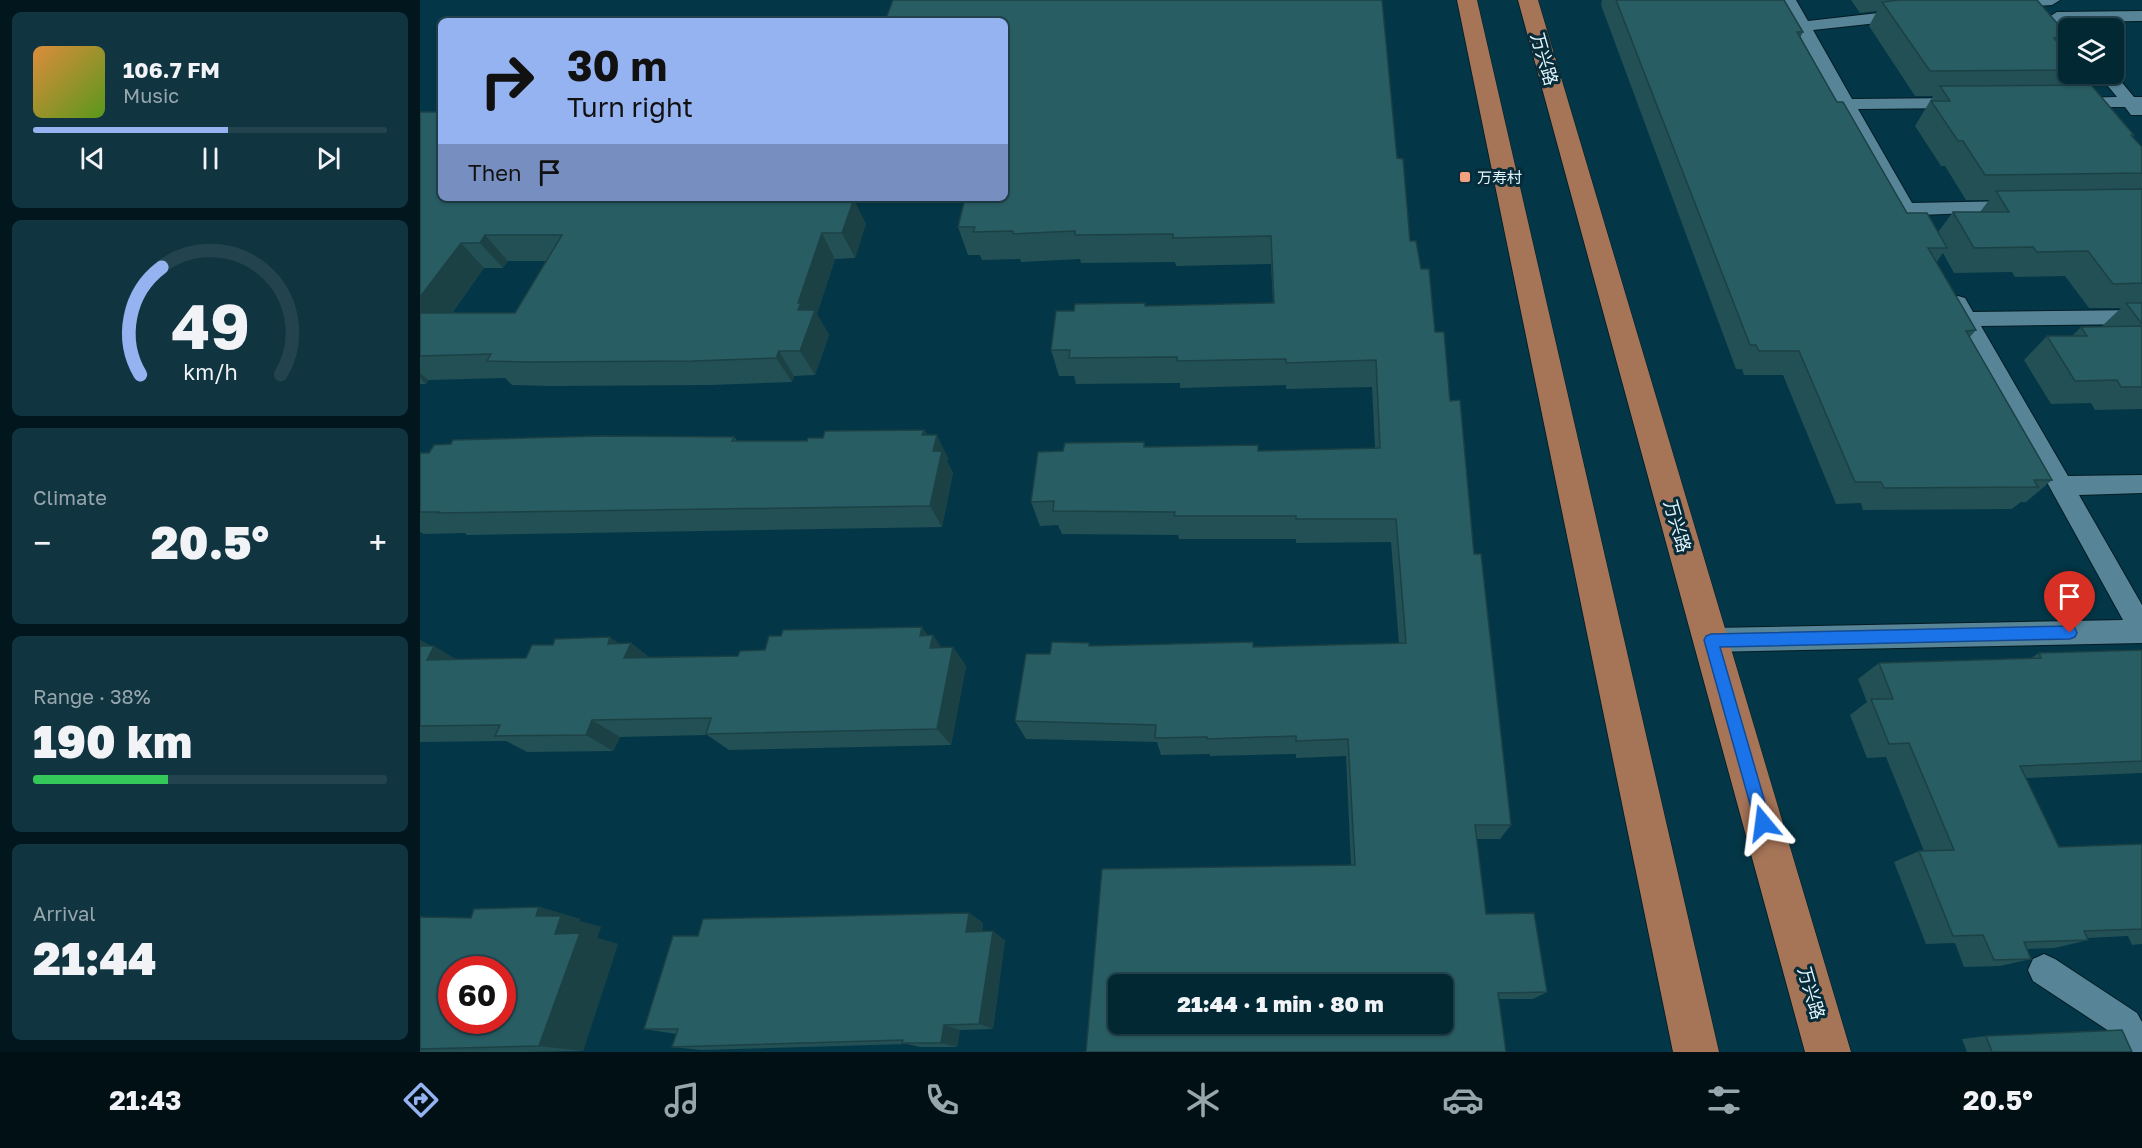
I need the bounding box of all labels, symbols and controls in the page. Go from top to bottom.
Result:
map controls [2058,18,2124,84]
button: layers [2058,18,2124,84]
street label: 万兴路 [1527,30,1563,88]
text: 30 m [567,40,667,90]
icon: right [468,42,546,120]
text: 106.7 FM [123,56,220,83]
text: Music [123,83,179,107]
text: Turn right [567,91,693,123]
icon: previous [76,142,109,175]
icon: pause [194,142,227,175]
icon: next [312,142,345,175]
icon: arrive [533,156,566,189]
text: Then [468,159,521,186]
place label: 万寿村 [1477,168,1522,186]
marker: 万寿村 [1458,170,1472,184]
text: 49 [171,288,249,363]
text: km/h [183,359,237,385]
text: Climate [33,485,107,509]
street label: 万兴路 [1660,497,1696,555]
text: 20.5° [151,515,269,569]
text: − [33,523,51,562]
text: + [369,523,387,562]
pin [2044,571,2095,633]
icon: arrive [2053,580,2086,613]
text: Range · 38% [33,684,151,708]
text: 190 km [33,714,192,768]
position arrow [1731,791,1795,855]
text: Arrival [33,901,96,925]
text: 21:44 [33,931,157,985]
speed limit sign: 60 [438,956,516,1034]
street label: 万兴路 [1794,964,1830,1022]
text: 21:44 · 1 min · 80 m [1177,990,1384,1017]
icon: directions [400,1079,442,1121]
icon: music [661,1079,703,1121]
icon: phone [921,1079,963,1121]
icon: climate [1182,1079,1224,1121]
icon: car [1442,1079,1484,1121]
icon: filters [1703,1079,1745,1121]
text: 21:43 [109,1084,182,1116]
text: 20.5° [1963,1084,2033,1116]

